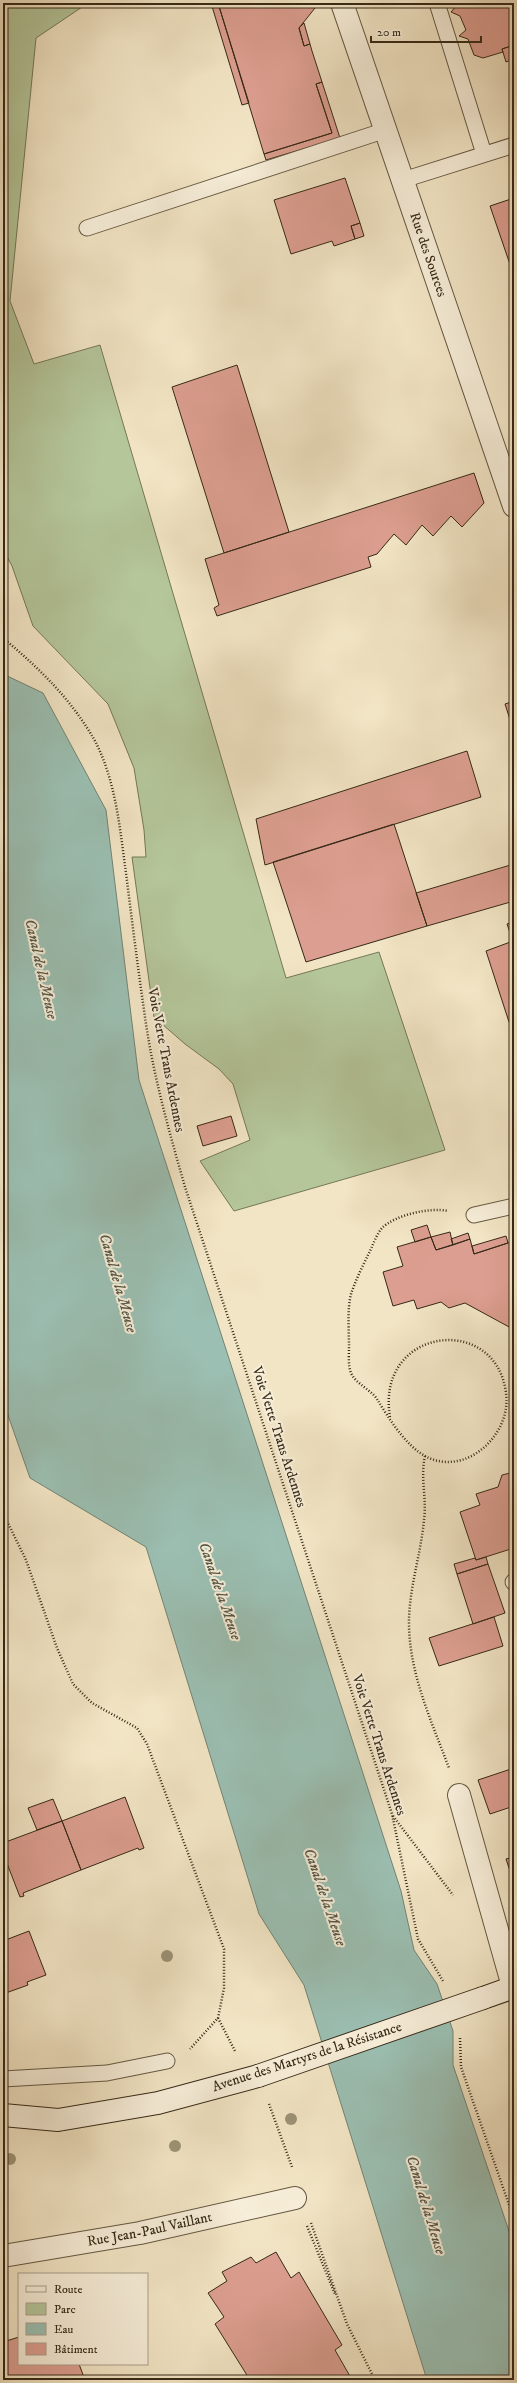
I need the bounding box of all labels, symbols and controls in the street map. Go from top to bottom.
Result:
scale bar [371,18,481,44]
text: 20 m [377,25,401,40]
street label: Rue des Sources [405,210,451,300]
water label: Canal de la Meuse [20,917,62,1022]
street label: Voie Verte Trans Ardennes [143,985,189,1134]
water label: Canal de la Meuse [95,1231,141,1336]
street label: Voie Verte Trans Ardennes [247,1363,310,1510]
water label: Canal de la Meuse [194,1540,246,1643]
street label: Voie Verte Trans Ardennes [347,1671,410,1818]
water label: Canal de la Meuse [299,1846,351,1949]
street label: Avenue des Martyrs de la Résistance [210,2018,404,2096]
water label: Canal de la Meuse [402,2153,450,2257]
street label: Rue Jean-Paul Vaillant [86,2208,214,2251]
legend [18,2273,148,2365]
text: Route [54,2282,82,2297]
text: Parc [54,2302,76,2317]
text: Eau [54,2322,74,2337]
text: Bâtiment [54,2342,98,2357]

